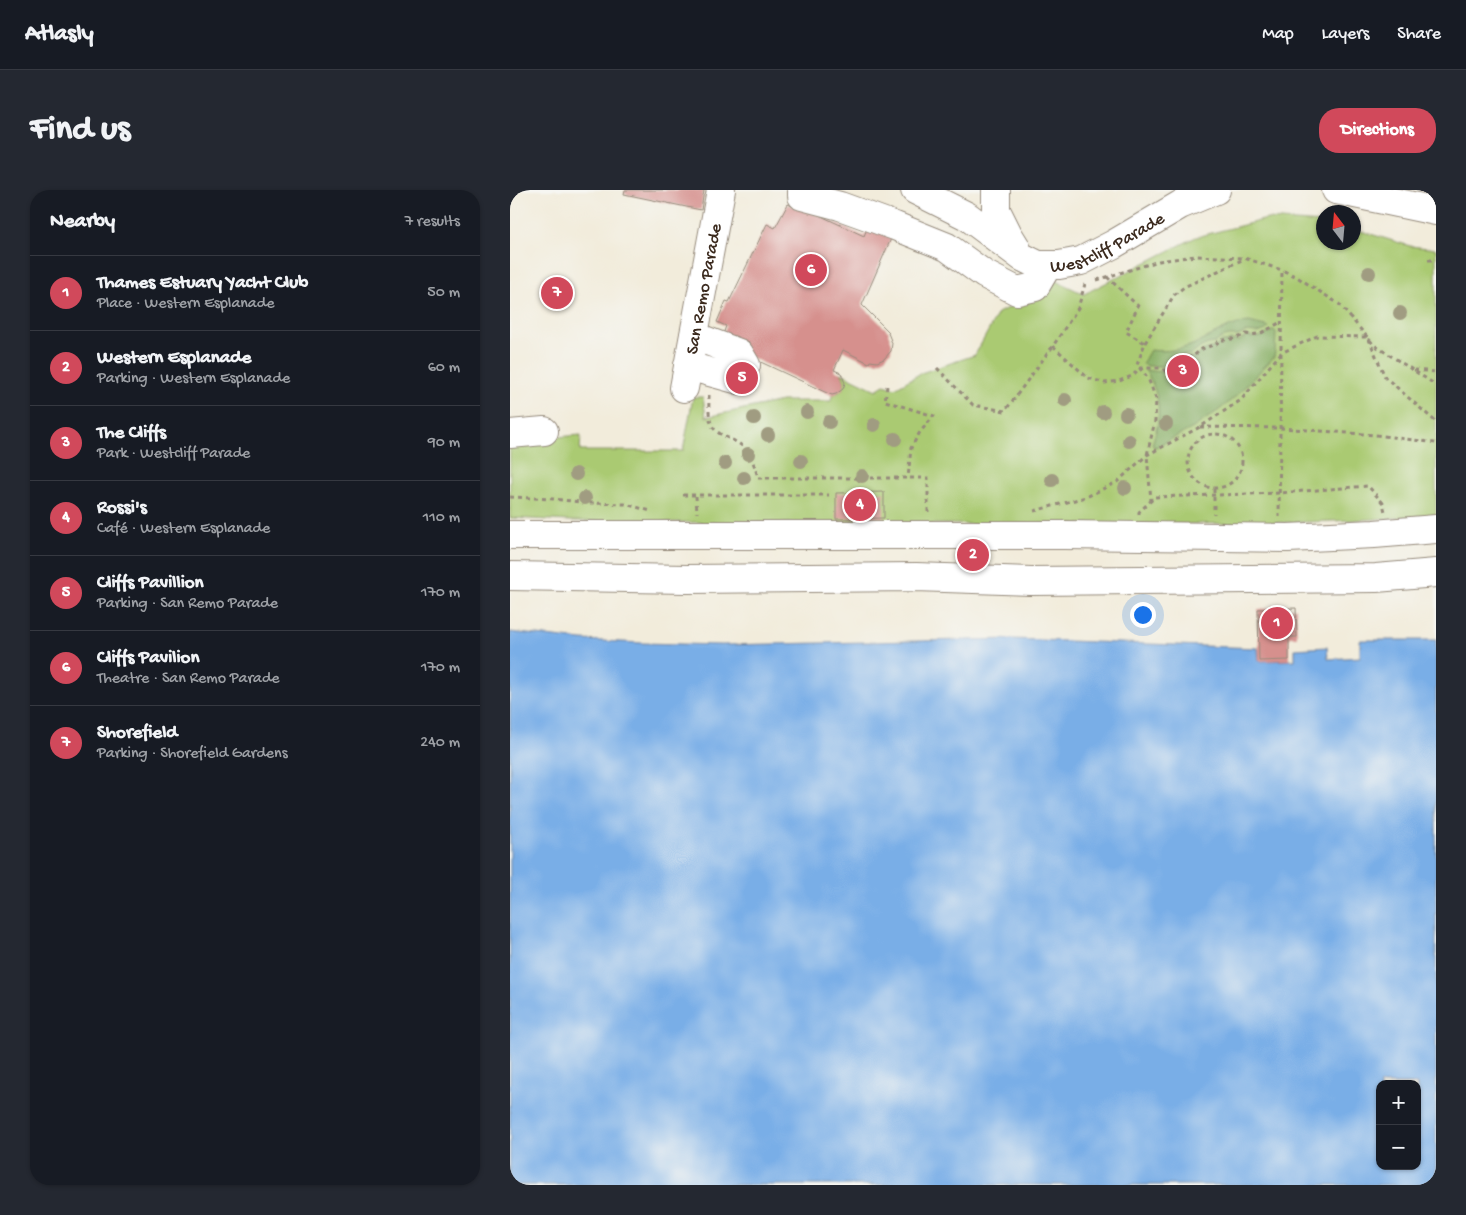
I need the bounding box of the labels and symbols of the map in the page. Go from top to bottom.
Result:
north arrow [1316,205,1361,250]
street label: Westcliff Parade [1050,208,1169,278]
street label: San Remo Parade [683,221,728,356]
pin: 6 [795,251,827,289]
pin: 7 [541,274,573,312]
pin: 3 [1167,352,1199,390]
pin: 5 [726,359,758,397]
pin: 4 [844,486,876,524]
pin: 2 [957,536,989,574]
your location [1130,602,1156,628]
pin: 1 [1261,604,1293,642]

